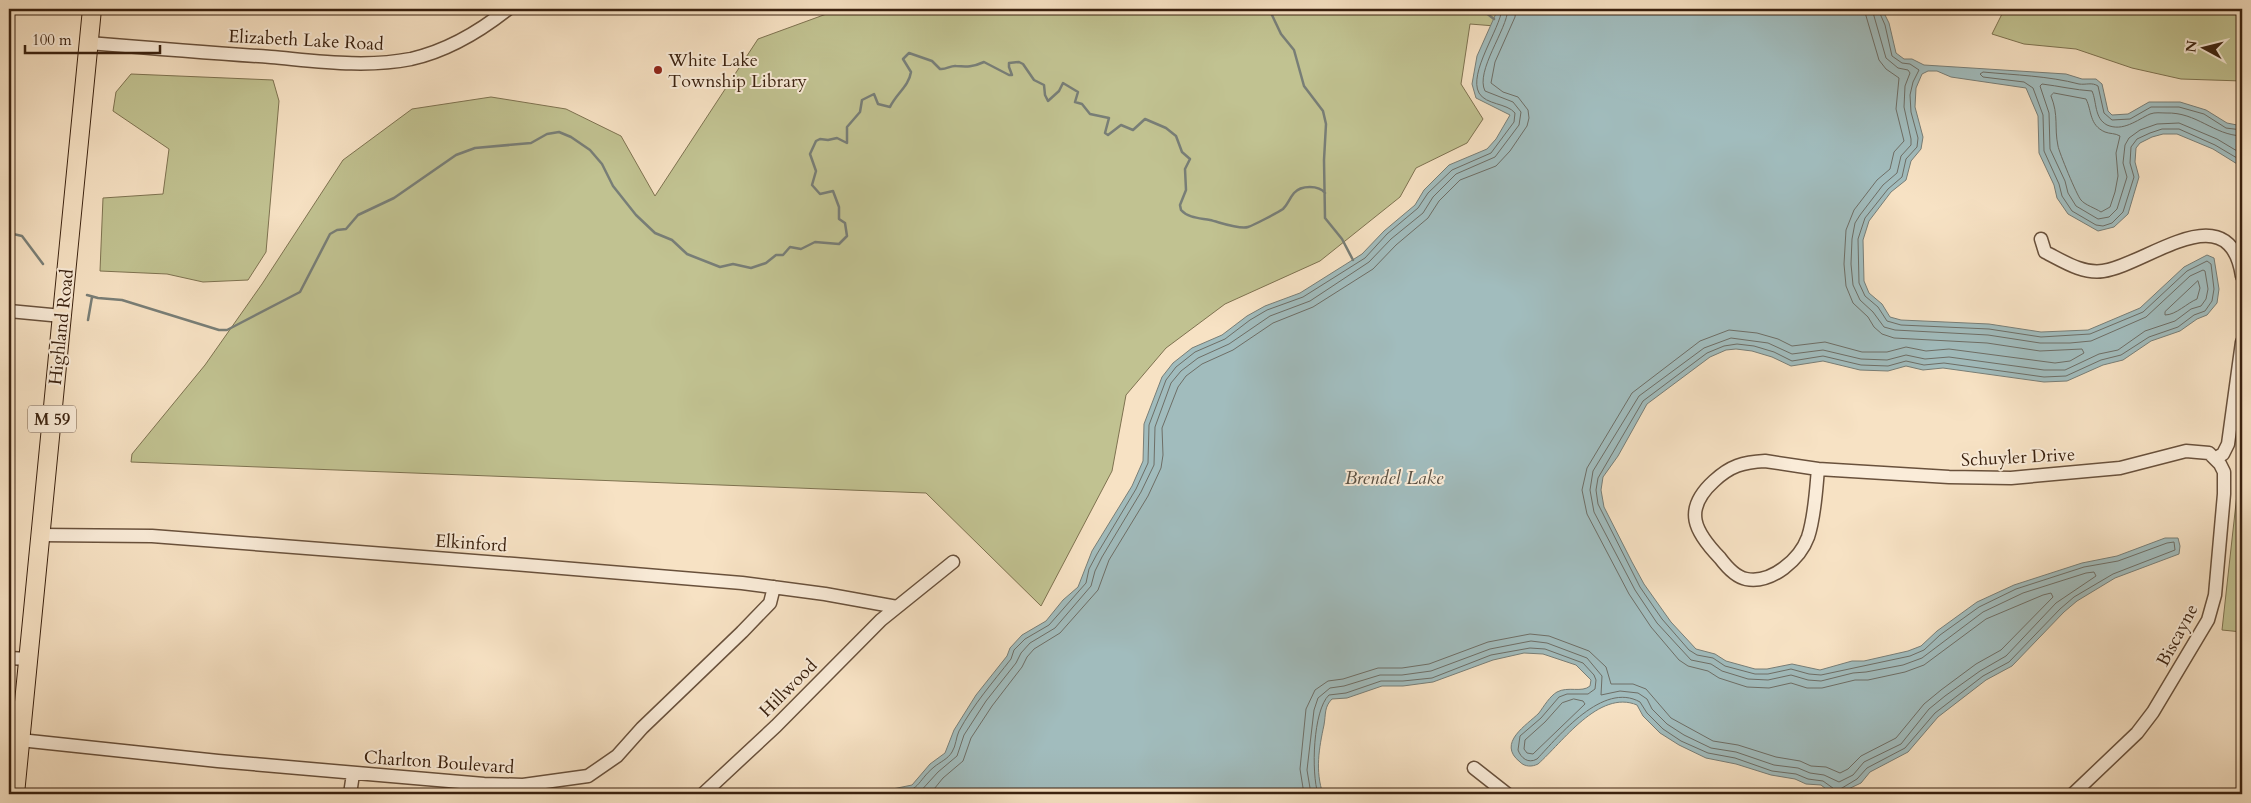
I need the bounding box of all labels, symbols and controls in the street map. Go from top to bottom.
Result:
scale bar [25,22,160,54]
north arrow [2178,22,2228,72]
street label: Elizabeth Lake Road [228,24,385,57]
text: 100 m [32,30,72,50]
text: N [2181,39,2202,54]
place label: White Lake Township Library [667,48,807,94]
marker: White Lake Township Library [652,64,664,76]
street label: Highland Road [43,267,80,386]
road number: M 59 [28,406,76,432]
street label: Schuyler Drive [1960,442,2076,473]
water label: Brendel Lake [1345,465,1444,491]
street label: Elkinford [434,529,508,559]
street label: Biscayne [2151,600,2204,671]
street label: Hillwood [754,654,823,723]
street label: Charlton Boulevard [363,745,515,780]

